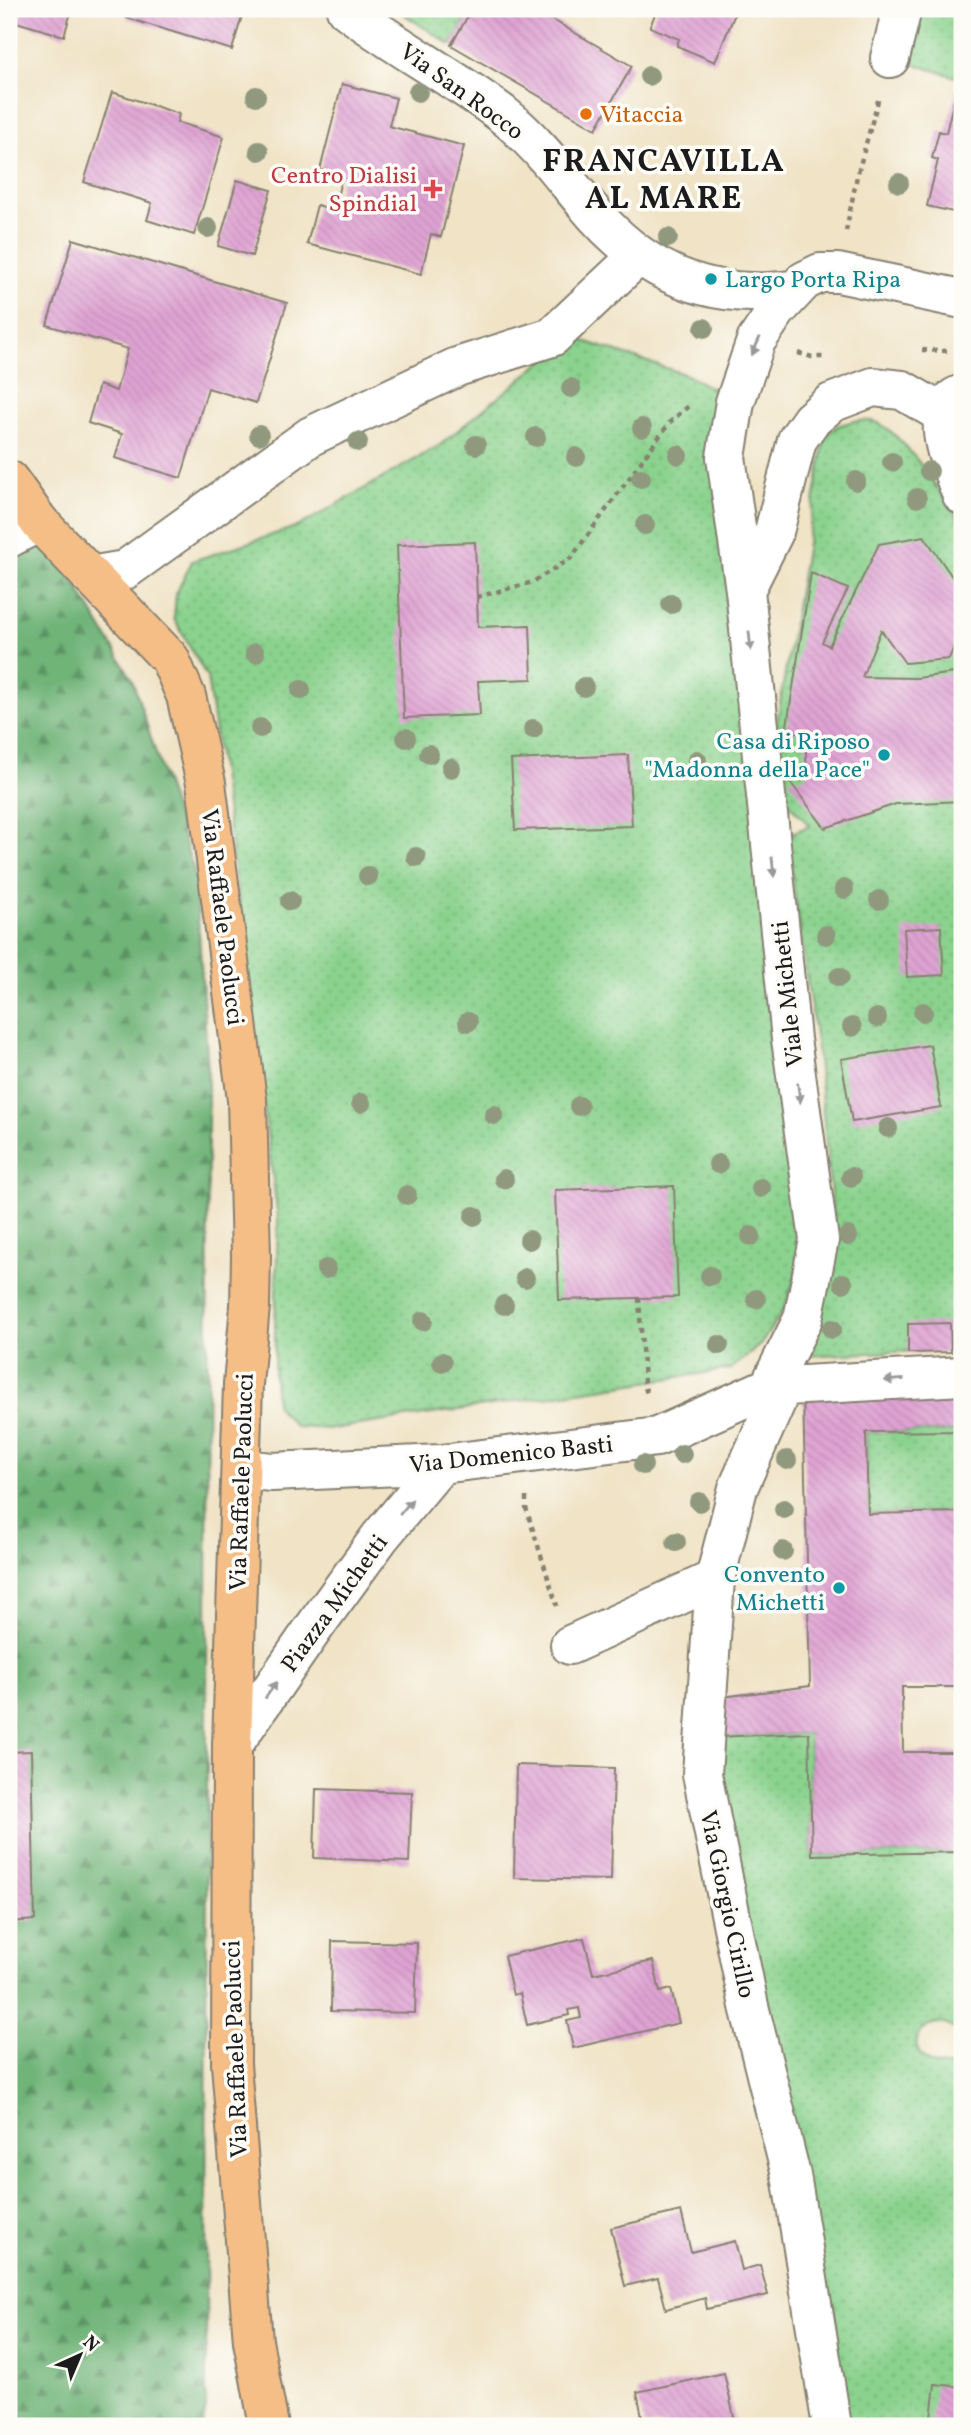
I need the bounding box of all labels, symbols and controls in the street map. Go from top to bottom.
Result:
street label: Via San Rocco [392,36,530,149]
place label: Vitaccia [600,99,684,133]
marker: Vitaccia [578,106,594,122]
district label: FRANCAVILLA AL MARE [542,141,786,222]
place label: Centro Dialisi Spindial [271,160,417,222]
marker: Centro Dialisi Spindial [423,179,443,199]
place label: Largo Porta Ripa [725,264,901,298]
marker: Largo Porta Ripa [703,271,719,287]
one-way arrow [750,335,761,356]
one-way arrow [745,630,756,652]
place label: Casa di Riposo "Madonna della Pace" [644,726,870,788]
marker: Casa di Riposo "Madonna della Pace" [876,747,892,763]
street label: Via Raffaele Paolucci [191,807,251,1028]
one-way arrow [768,856,779,878]
street label: Viale Michetti [764,919,814,1069]
one-way arrow [793,1082,804,1104]
street label: Via Raffaele Paolucci [222,1373,264,1592]
one-way arrow [883,1375,905,1386]
street label: Via Domenico Basti [408,1428,615,1484]
one-way arrow [398,1498,413,1516]
street label: Piazza Michetti [274,1528,397,1680]
place label: Convento Michetti [724,1559,825,1621]
marker: Convento Michetti [831,1580,847,1596]
one-way arrow [264,1681,278,1699]
street label: Via Giorgio Cirillo [690,1807,763,2001]
street label: Via Raffaele Paolucci [216,1939,258,2158]
north arrow [46,2320,116,2390]
text: N [76,2330,105,2358]

